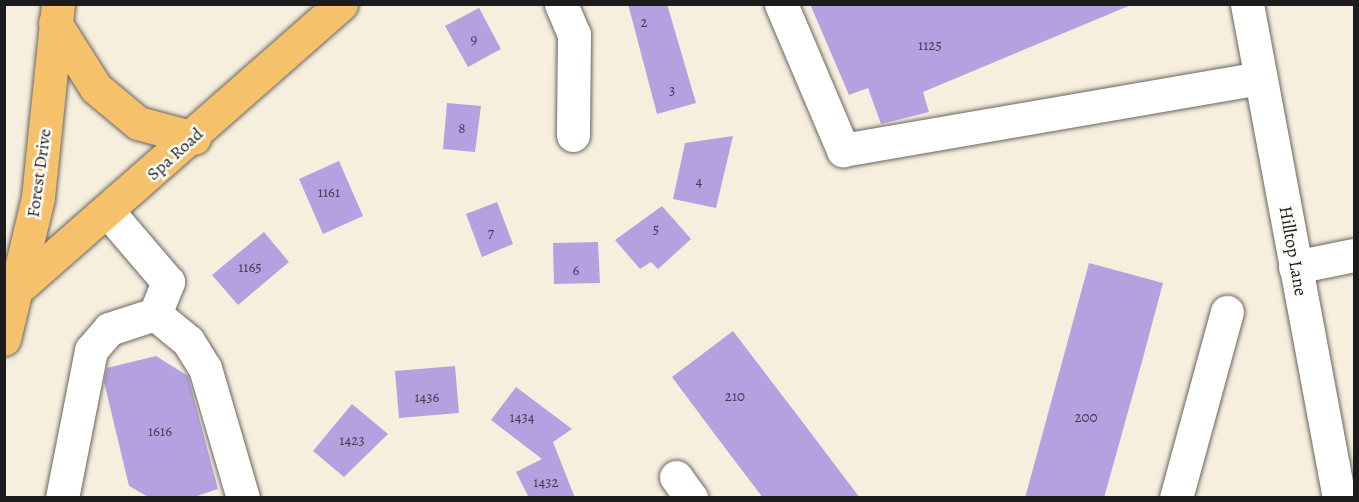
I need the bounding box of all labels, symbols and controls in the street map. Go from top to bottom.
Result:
house number: 2 [640,14,648,32]
house number: 9 [471,31,477,49]
house number: 1125 [918,37,942,55]
house number: 3 [669,82,675,100]
house number: 8 [458,120,466,138]
street label: Spa Road [142,123,208,185]
street label: Forest Drive [22,127,56,219]
house number: 4 [696,173,702,191]
house number: 1161 [318,184,340,202]
street label: Hilltop Lane [1274,204,1312,298]
house number: 5 [653,221,659,239]
house number: 7 [488,225,494,243]
house number: 1165 [238,259,262,277]
house number: 6 [573,262,579,280]
house number: 210 [725,388,745,406]
house number: 1436 [414,389,440,407]
house number: 1434 [510,409,534,427]
house number: 200 [1074,409,1098,427]
house number: 1616 [148,423,172,441]
house number: 1423 [339,432,365,450]
house number: 1432 [533,474,559,492]

